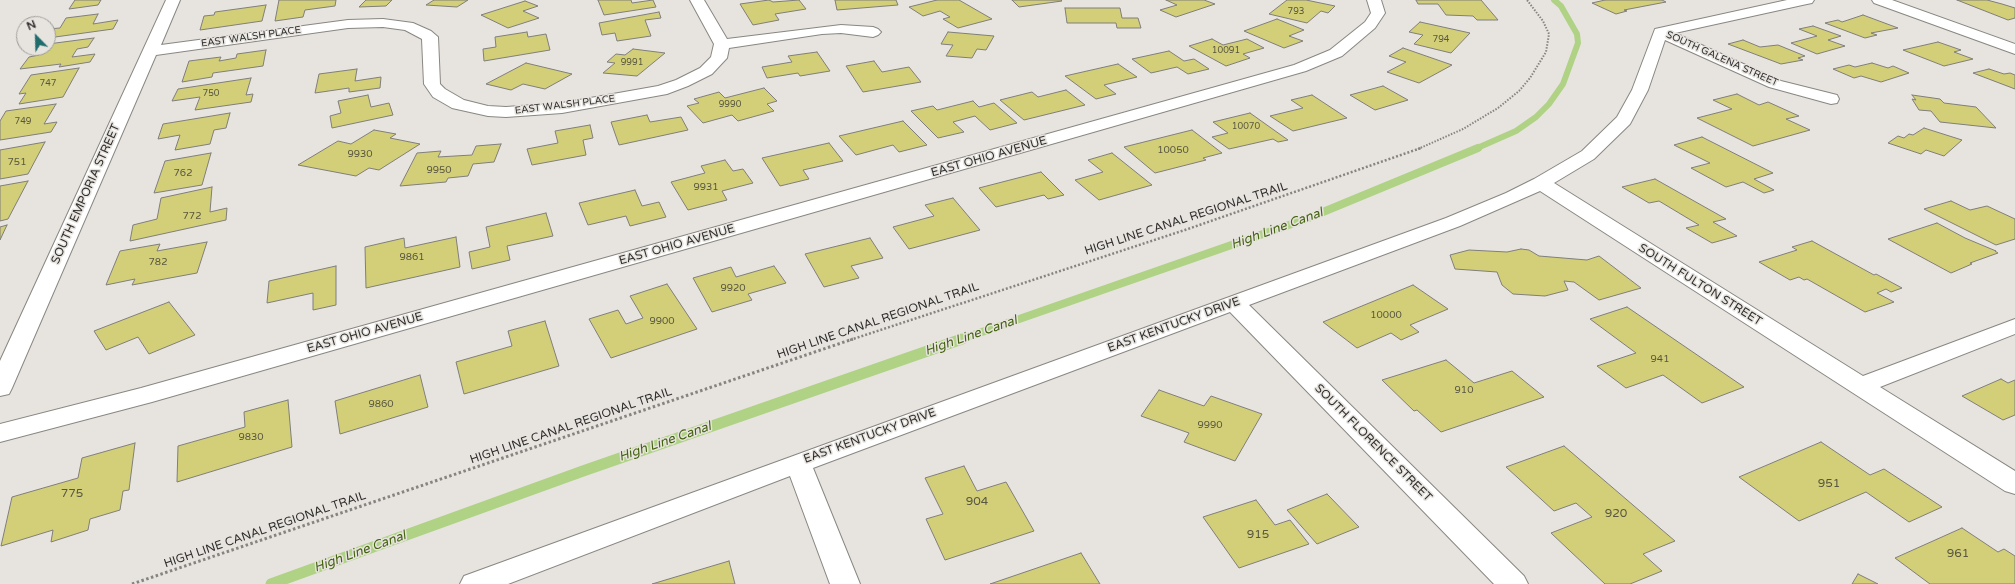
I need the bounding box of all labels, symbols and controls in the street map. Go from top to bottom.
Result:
house number: 793 [1288,7,1304,17]
north arrow [16,16,56,56]
text: N [25,18,38,33]
street label: EAST WALSH PLACE [200,24,302,50]
street label: SOUTH GALENA STREET [1664,29,1780,89]
house number: 794 [1433,35,1449,45]
house number: 10091 [1212,46,1240,56]
house number: 9991 [621,58,643,68]
house number: 747 [40,79,56,89]
house number: 750 [203,89,219,99]
street label: EAST WALSH PLACE [514,93,616,117]
house number: 9990 [719,100,741,110]
house number: 749 [15,117,31,127]
street label: SOUTH EMPORIA STREET [48,122,124,266]
house number: 10070 [1232,122,1260,132]
street label: EAST OHIO AVENUE [929,134,1049,180]
house number: 10050 [1157,144,1189,156]
house number: 9930 [347,148,373,160]
house number: 751 [8,156,26,168]
house number: 9950 [426,164,452,176]
house number: 762 [174,167,192,179]
street label: HIGH LINE CANAL REGIONAL TRAIL [1083,179,1289,259]
house number: 9931 [693,181,719,193]
water label: High Line Canal [1229,205,1325,253]
house number: 772 [183,210,201,222]
street label: EAST OHIO AVENUE [617,222,737,268]
street label: SOUTH FULTON STREET [1635,241,1765,329]
house number: 9861 [399,251,425,263]
house number: 782 [149,256,167,268]
street label: HIGH LINE CANAL REGIONAL TRAIL [775,280,981,362]
house number: 9920 [720,282,746,294]
street label: EAST KENTUCKY DRIVE [1106,294,1242,356]
house number: 10000 [1370,309,1402,321]
street label: EAST OHIO AVENUE [305,310,425,356]
water label: High Line Canal [923,313,1019,359]
house number: 9900 [649,315,675,327]
house number: 941 [1651,353,1669,365]
street label: SOUTH FLORENCE STREET [1311,381,1435,505]
house number: 910 [1455,384,1473,396]
street label: HIGH LINE CANAL REGIONAL TRAIL [468,385,674,467]
house number: 9860 [368,398,394,410]
street label: EAST KENTUCKY DRIVE [802,405,938,467]
water label: High Line Canal [617,419,713,465]
house number: 9990 [1197,419,1223,431]
house number: 9830 [238,431,264,443]
house number: 951 [1818,477,1840,491]
house number: 775 [61,487,83,501]
street label: HIGH LINE CANAL REGIONAL TRAIL [162,489,368,571]
house number: 904 [966,495,988,509]
house number: 920 [1605,507,1627,521]
water label: High Line Canal [312,528,408,576]
house number: 915 [1247,528,1269,542]
house number: 961 [1947,547,1969,561]

